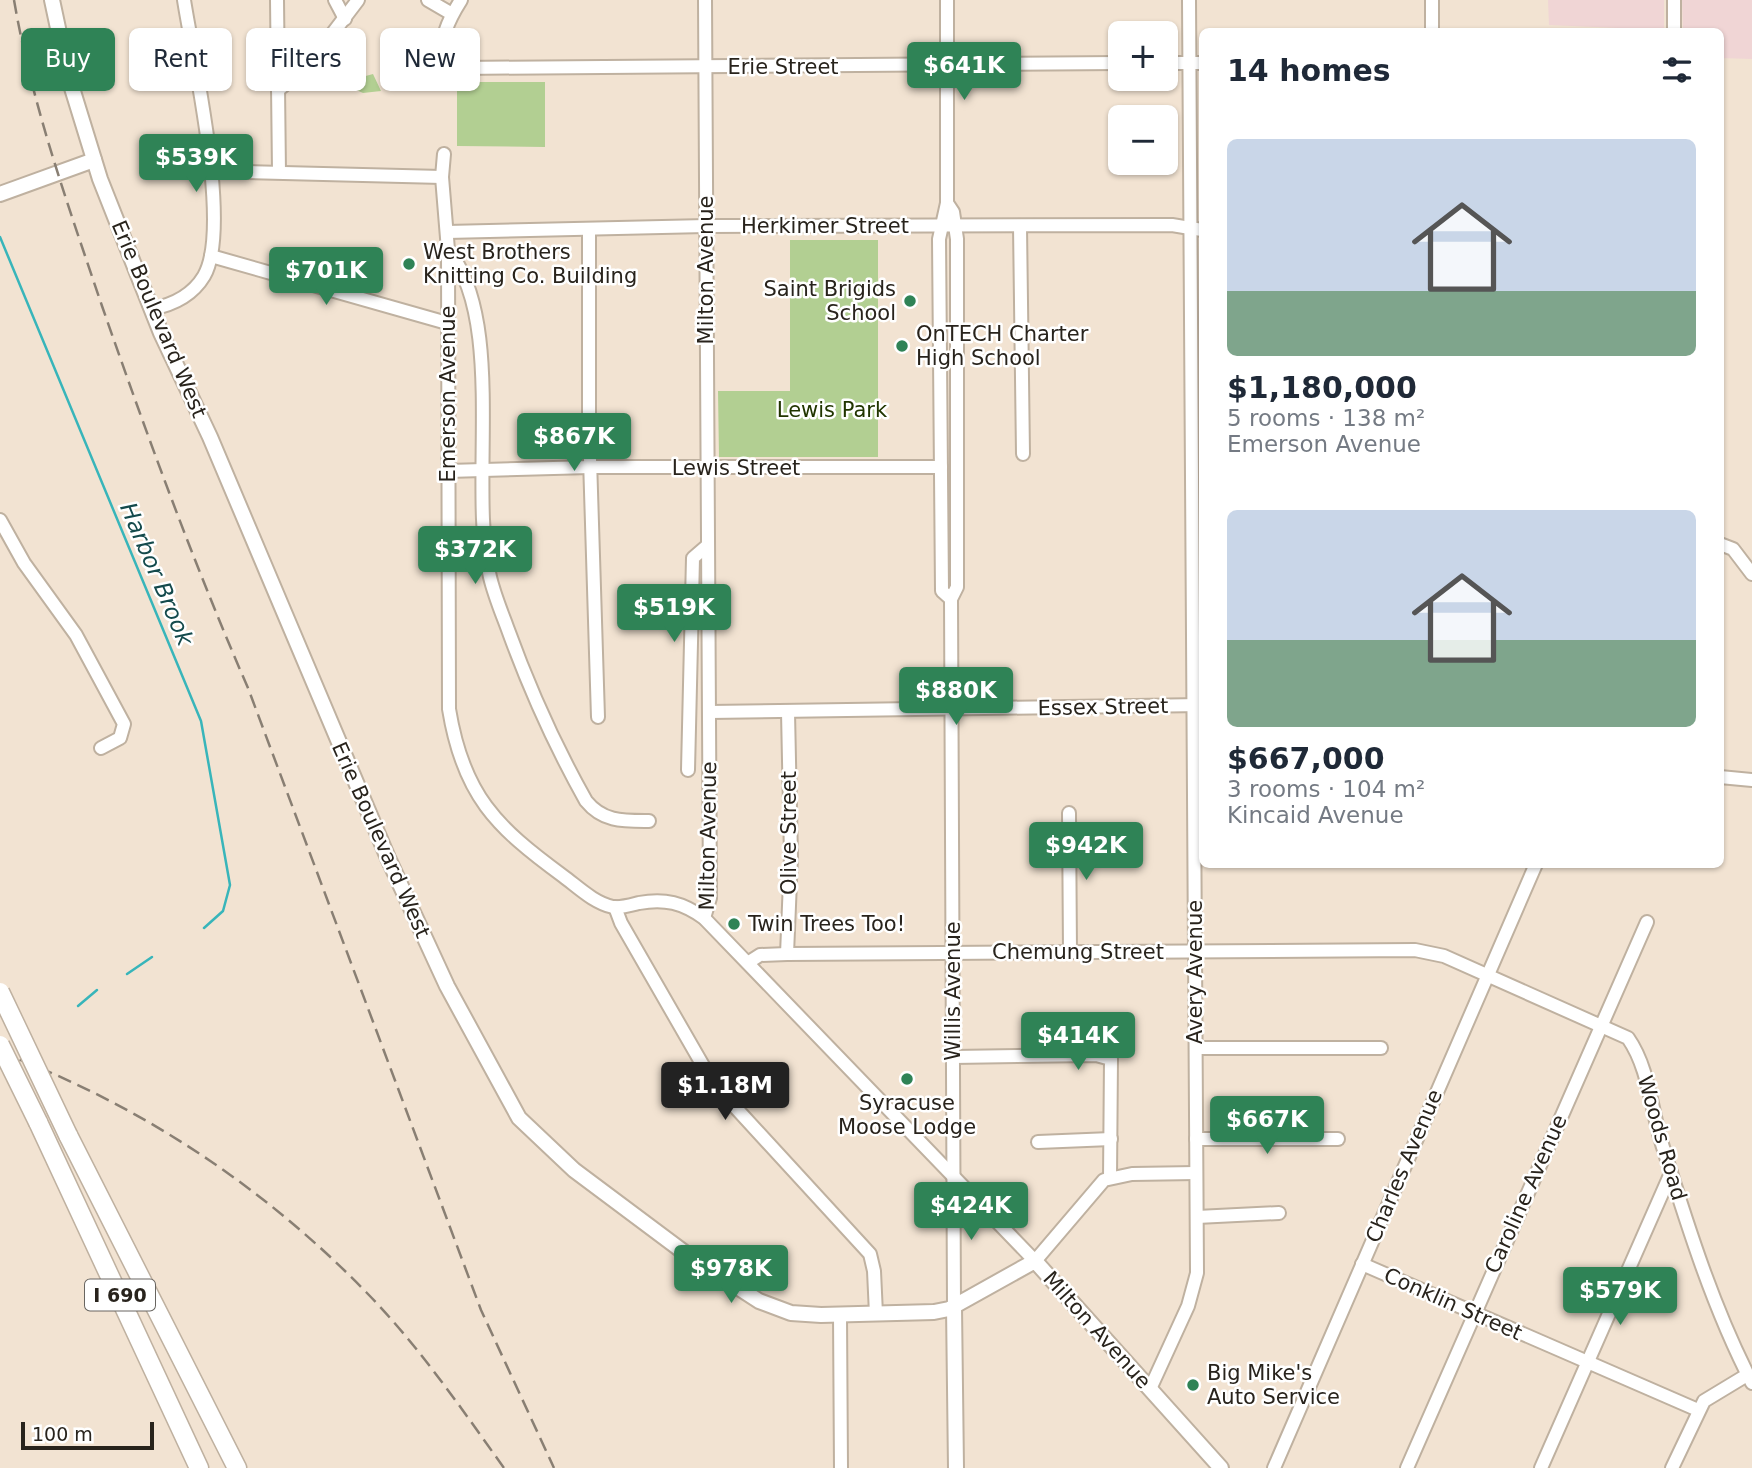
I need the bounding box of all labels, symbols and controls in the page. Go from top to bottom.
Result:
map controls [1108,21,1178,175]
button: + [1108,21,1178,91]
chip: Buy [21,28,115,91]
chip: Rent [129,28,232,91]
chip: Filters [246,28,366,91]
chip: New [380,28,480,91]
pin: $641K [915,42,1013,102]
icon: filters [1658,51,1696,89]
text: $641K [923,52,1005,78]
text: 14 homes [1227,53,1391,88]
street label: Erie Street [727,55,839,79]
button: − [1108,105,1178,175]
pin: $539K [147,134,245,194]
text: $539K [155,144,237,170]
icon: home [1399,184,1525,310]
street label: Milton Avenue [694,196,718,344]
street label: Herkimer Street [741,214,909,238]
street label: Erie Boulevard West [107,217,211,421]
place label: West Brothers Knitting Co. Building [423,240,637,288]
pin: $701K [277,247,375,307]
marker: West Brothers Knitting Co. Building [401,256,417,272]
text: $701K [285,257,367,283]
place label: Saint Brigids School [763,277,896,325]
marker: Saint Brigids School [902,293,918,309]
street label: Emerson Avenue [436,305,460,483]
place label: OnTECH Charter High School [916,322,1089,370]
marker: OnTECH Charter High School [894,338,910,354]
text: $1,180,000 [1227,370,1417,405]
park label: Lewis Park [777,398,888,422]
text: 5 rooms · 138 m² [1227,405,1425,431]
pin: $867K [525,414,623,473]
text: $867K [533,423,615,449]
text: Emerson Avenue [1227,431,1421,457]
street label: Lewis Street [672,456,800,480]
water label: Harbor Brook [115,499,200,651]
pin: $372K [426,526,524,586]
text: $372K [434,536,516,562]
icon: home [1399,555,1525,681]
pin: $519K [625,584,723,644]
text: $519K [633,594,715,620]
pin: $880K [907,668,1005,727]
text: $880K [915,677,997,703]
street label: Essex Street [1037,694,1169,720]
street label: Erie Boulevard West [327,738,435,942]
text: $667,000 [1227,741,1385,776]
street label: Milton Avenue [695,761,721,911]
street label: Olive Street [777,771,801,895]
text: 3 rooms · 104 m² [1227,776,1425,802]
text: Kincaid Avenue [1227,802,1404,828]
pin: $942K [1037,822,1135,882]
text: $942K [1045,832,1127,858]
street label: Avery Avenue [1183,900,1207,1044]
place label: Twin Trees Too! [747,912,905,936]
marker: Twin Trees Too! [726,916,742,932]
street label: Willis Avenue [941,921,965,1061]
street label: Chemung Street [992,940,1164,964]
pin: $414K [1029,1012,1127,1072]
text: $414K [1037,1022,1119,1048]
pin: $1.18M [668,1062,782,1122]
marker: Syracuse Moose Lodge [899,1071,915,1087]
text: $1.18M [677,1072,773,1098]
street label: Woods Road [1633,1073,1691,1203]
street label: Charles Avenue [1361,1086,1447,1246]
place label: Syracuse Moose Lodge [838,1091,976,1139]
pin: $667K [1218,1096,1316,1156]
text: $667K [1226,1106,1308,1132]
street label: Caroline Avenue [1480,1111,1572,1277]
pin: $424K [922,1182,1020,1242]
text: $424K [930,1192,1012,1218]
pin: $978K [682,1246,780,1305]
text: $978K [690,1255,772,1281]
street label: Conklin Street [1380,1263,1526,1345]
street label: Milton Avenue [1038,1267,1156,1393]
pin: $579K [1571,1268,1669,1327]
text: $579K [1579,1277,1661,1303]
road number: I 690 [85,1280,155,1310]
place label: Big Mike's Auto Service [1207,1361,1340,1409]
marker: Big Mike's Auto Service [1185,1377,1201,1393]
scale bar [21,1419,154,1451]
text: 100 m [32,1423,93,1445]

